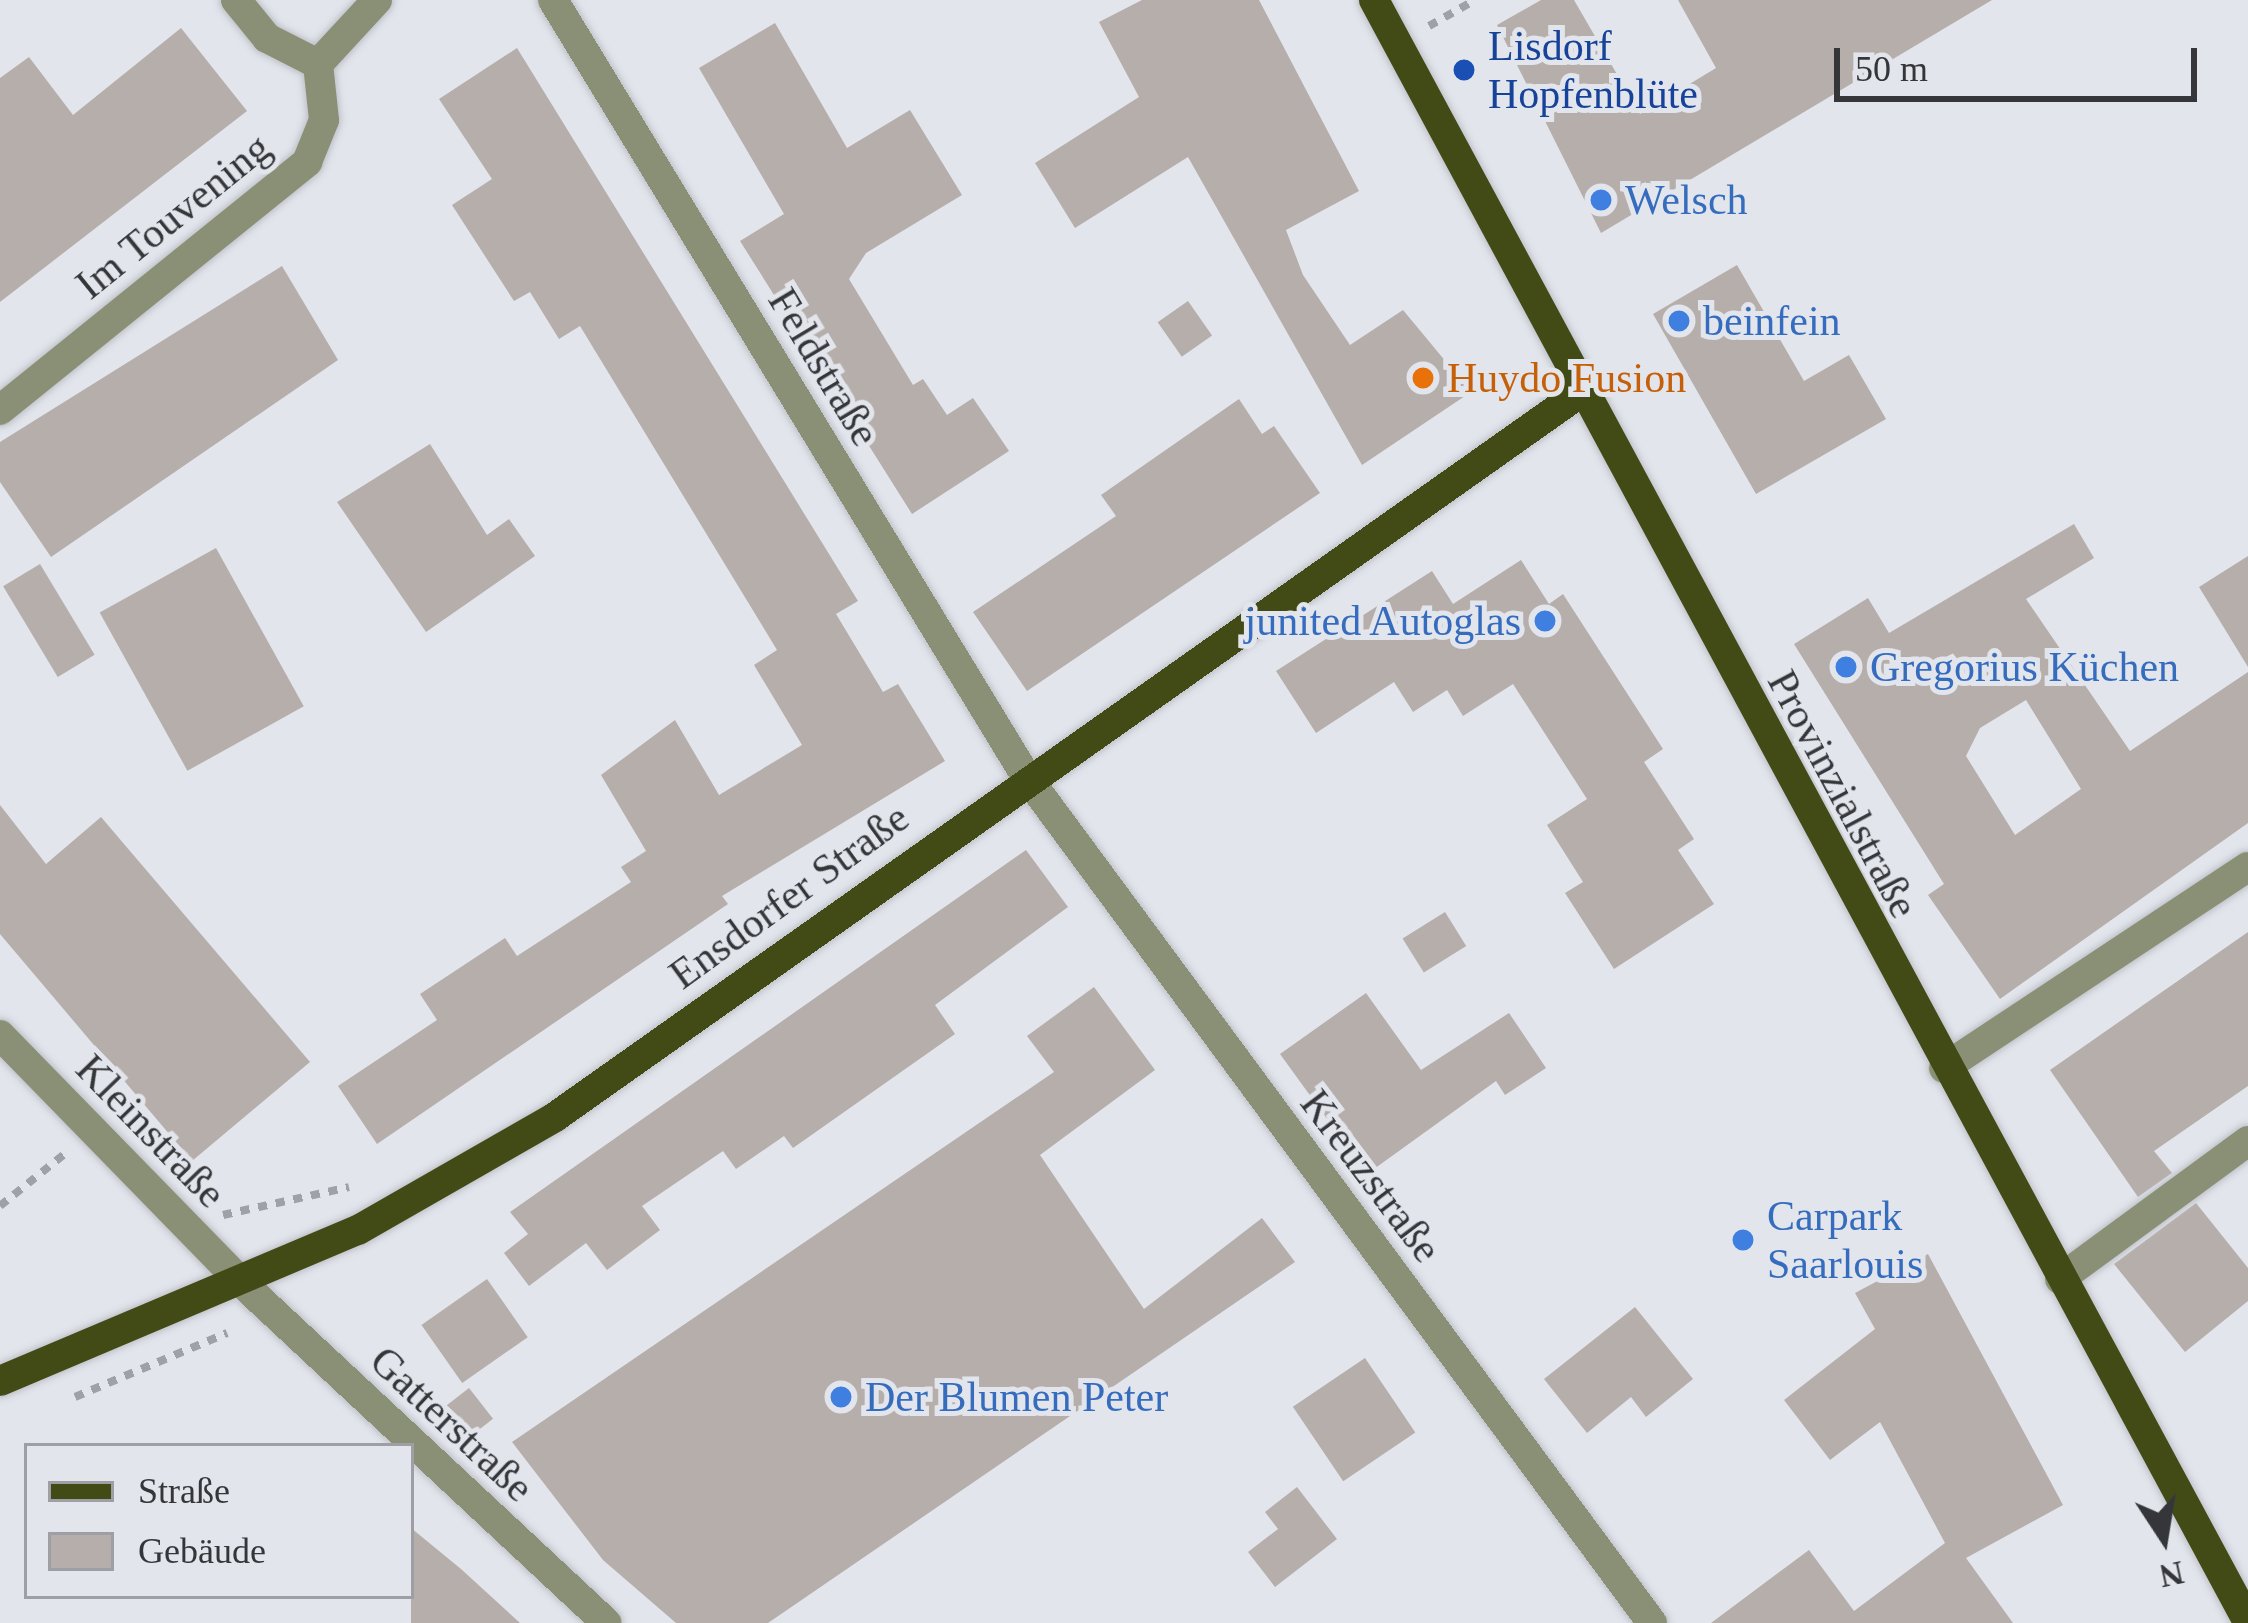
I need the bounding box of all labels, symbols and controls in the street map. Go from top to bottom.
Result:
place label: Lisdorf Hopfenblüte [1488,21,1698,120]
scale bar [1840,24,2203,98]
text: 50 m [1855,49,1928,89]
marker: Lisdorf Hopfenblüte [1451,57,1477,83]
street label: Im Touvening [65,122,281,310]
place label: Welsch [1625,175,1748,225]
marker: Welsch [1588,187,1614,213]
street label: Feldstraße [757,279,891,455]
place label: beinfein [1703,296,1841,346]
marker: beinfein [1666,308,1692,334]
place label: Huydo Fusion [1447,353,1686,403]
marker: Huydo Fusion [1410,365,1436,391]
place label: junited Autoglas [1242,596,1521,646]
marker: junited Autoglas [1532,608,1558,634]
place label: Gregorius Küchen [1870,642,2179,692]
marker: Gregorius Küchen [1833,654,1859,680]
street label: Provinzialstraße [1757,662,1929,926]
street label: Ensdorfer Straße [660,792,918,1000]
street label: Kleinstraße [66,1044,236,1218]
street label: Kreuzstraße [1290,1080,1452,1272]
place label: Carpark Saarlouis [1767,1191,1923,1290]
marker: Carpark Saarlouis [1730,1227,1756,1253]
street label: Gatterstraße [360,1336,544,1512]
place label: Der Blumen Peter [865,1372,1168,1422]
marker: Der Blumen Peter [828,1384,854,1410]
legend [24,1443,414,1599]
text: Straße [138,1471,230,1511]
north arrow [2104,1479,2224,1599]
text: Gebäude [138,1531,266,1571]
text: N [2156,1554,2187,1594]

